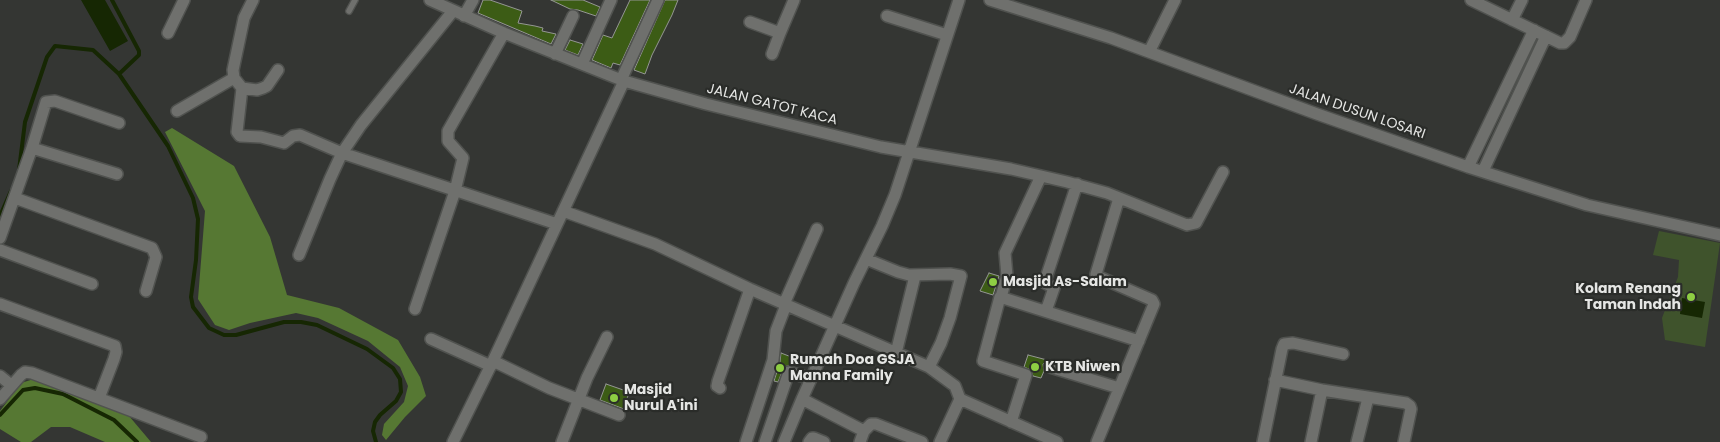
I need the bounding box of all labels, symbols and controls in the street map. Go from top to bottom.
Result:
street label: JALAN GATOT KACA [705,81,839,129]
street label: JALAN DUSUN LOSARI [1287,81,1427,143]
place label: Masjid As-Salam [1003,274,1127,290]
marker: Masjid As-Salam [987,276,999,288]
place label: Kolam Renang Taman Indah [1575,281,1681,314]
marker: Kolam Renang Taman Indah [1685,291,1697,303]
place label: Rumah Doa GSJA Manna Family [790,352,915,384]
place label: KTB Niwen [1045,359,1120,375]
marker: KTB Niwen [1029,361,1041,373]
marker: Rumah Doa GSJA Manna Family [774,362,786,374]
place label: Masjid Nurul A'ini [624,382,698,414]
marker: Masjid Nurul A'ini [608,392,620,404]

